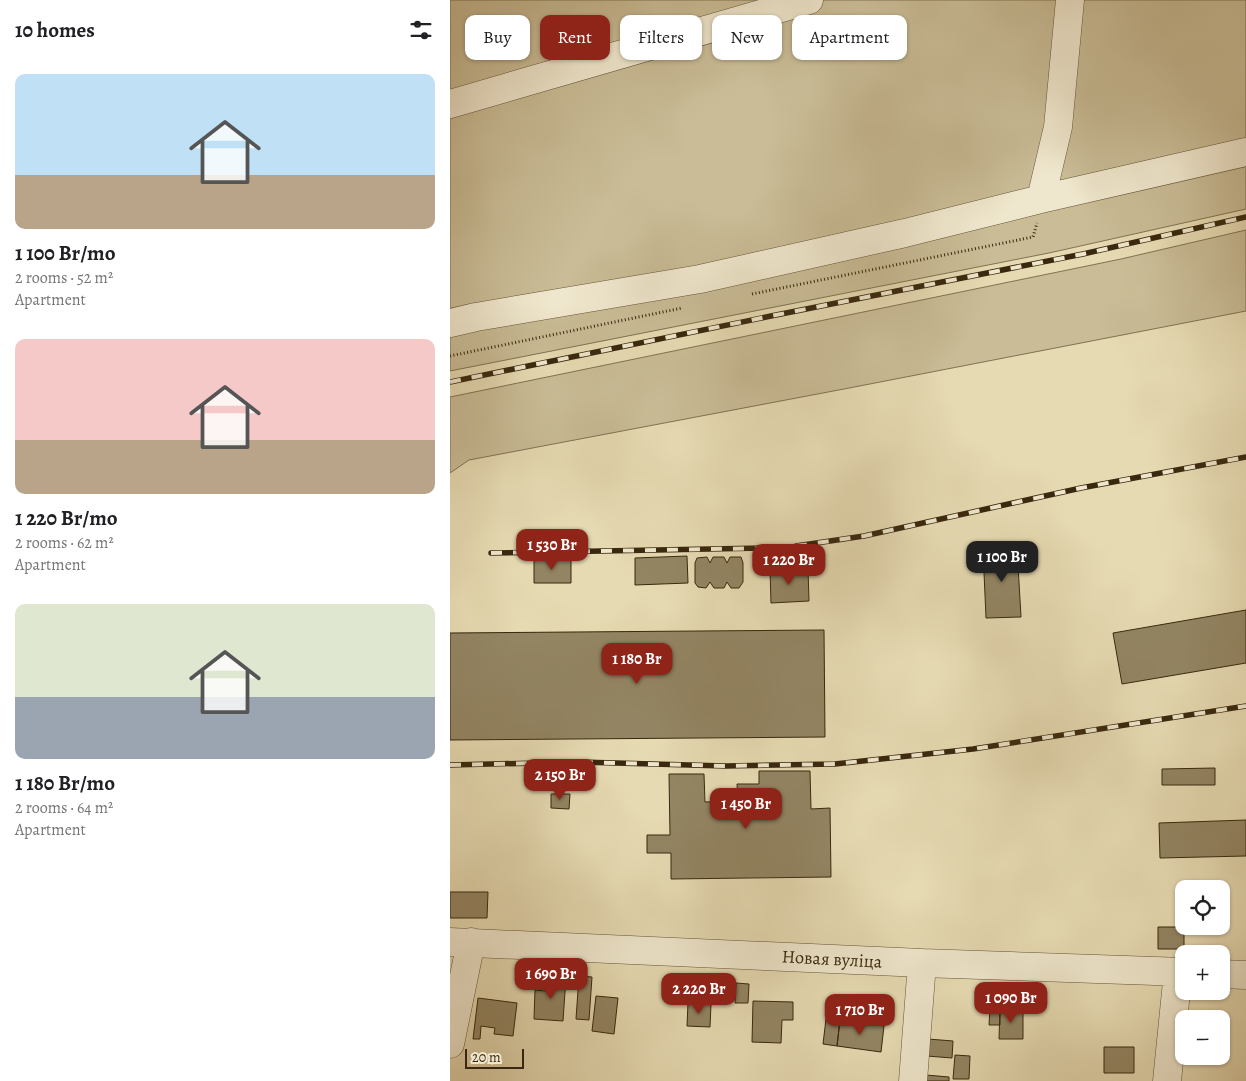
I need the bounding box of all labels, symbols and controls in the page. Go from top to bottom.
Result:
chip: Buy [465,15,530,60]
chip: Rent [540,15,610,60]
chip: Filters [620,15,702,60]
chip: New [712,15,782,60]
chip: Apartment [792,15,907,60]
text: 10 homes [15,16,95,44]
icon: filters [407,16,435,44]
icon: home [180,107,270,197]
text: 1 100 Br/mo [15,239,116,267]
text: 2 rooms · 52 m² [15,267,113,289]
text: Apartment [15,289,86,311]
icon: home [180,372,270,462]
text: 1 220 Br/mo [15,504,118,532]
pin: 1 530 Br [500,528,604,571]
text: 2 rooms · 62 m² [15,532,114,554]
text: 1 530 Br [527,534,577,556]
pin: 1 100 Br [950,540,1054,583]
pin: 1 220 Br [737,544,841,586]
text: 1 100 Br [977,546,1027,568]
text: 1 220 Br [763,549,815,571]
text: Apartment [15,554,86,576]
icon: home [180,637,270,727]
pin: 1 180 Br [585,642,689,685]
text: 1 180 Br [612,648,662,670]
pin: 2 150 Br [508,758,612,801]
text: 2 150 Br [535,764,585,786]
text: 1 180 Br/mo [15,769,115,797]
pin: 1 450 Br [694,788,798,830]
text: 1 450 Br [721,793,771,815]
text: 2 rooms · 64 m² [15,797,113,819]
text: Apartment [15,819,86,841]
map controls [1175,880,1230,1065]
button: locate [1175,880,1230,935]
street label: Новая вуліца [781,944,883,974]
button: + [1175,945,1230,1000]
pin: 1 690 Br [499,958,603,1000]
text: 1 690 Br [526,963,576,985]
pin: 2 220 Br [647,972,751,1015]
text: 2 220 Br [672,978,726,1000]
pin: 1 090 Br [959,982,1063,1024]
text: 1 090 Br [985,987,1037,1009]
pin: 1 710 Br [808,994,912,1036]
text: 1 710 Br [836,999,884,1021]
button: − [1175,1010,1230,1065]
scale bar [465,1046,524,1069]
text: 20 m [472,1048,501,1067]

